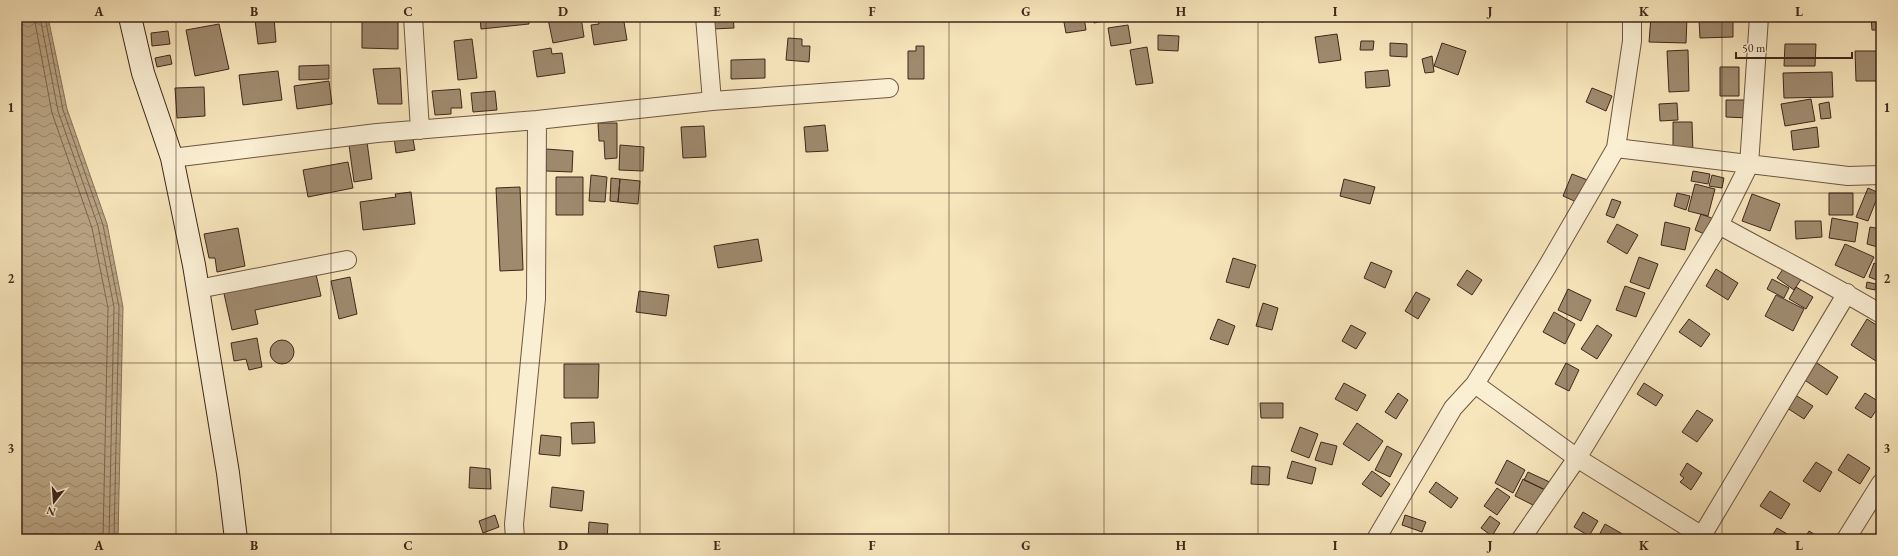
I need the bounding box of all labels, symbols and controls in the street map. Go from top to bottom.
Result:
text: A [93,3,104,20]
text: B [250,3,258,20]
text: C [403,3,413,20]
text: D [558,3,568,20]
text: E [713,3,721,20]
text: F [868,3,876,20]
text: G [1021,3,1031,20]
text: H [1176,3,1187,20]
text: I [1333,3,1338,20]
text: J [1486,3,1493,20]
text: K [1639,3,1650,20]
text: L [1795,3,1803,20]
scale bar [1736,34,1852,60]
text: 50 m [1742,40,1766,56]
text: 1 [8,99,15,116]
text: 1 [1884,99,1891,116]
text: 2 [8,270,15,287]
text: 2 [1884,270,1891,287]
text: 3 [8,440,15,457]
text: 3 [1884,440,1891,457]
north arrow [34,482,74,522]
text: N [45,504,57,520]
text: A [93,537,104,554]
text: B [250,537,258,554]
text: C [403,537,413,554]
text: D [558,537,568,554]
text: E [713,537,721,554]
text: F [868,537,876,554]
text: G [1021,537,1031,554]
text: H [1176,537,1187,554]
text: I [1333,537,1338,554]
text: J [1486,537,1493,554]
text: K [1639,537,1650,554]
text: L [1795,537,1803,554]

